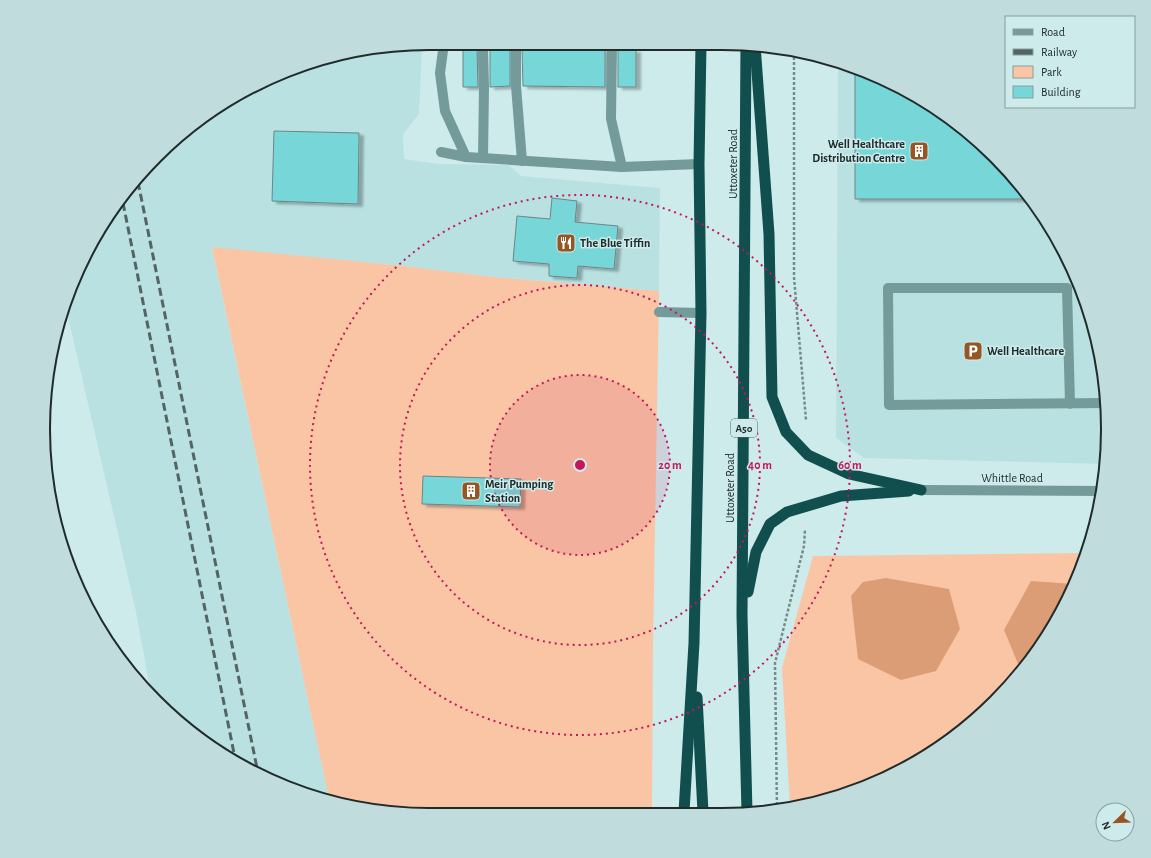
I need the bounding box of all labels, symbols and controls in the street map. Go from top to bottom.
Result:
legend [1005,16,1135,108]
text: Road [1041,26,1065,38]
text: Railway [1041,46,1077,59]
text: Park [1041,66,1062,78]
text: Building [1041,86,1081,98]
street label: Uttoxeter Road [727,129,739,199]
place label: Well Healthcare Distribution Centre [812,138,905,164]
building icon: Well Healthcare Distribution Centre [908,140,930,162]
restaurant icon: The Blue Tiffin [555,232,577,254]
place label: The Blue Tiffin [580,237,650,249]
parking icon: Well Healthcare [962,340,984,362]
place label: Well Healthcare [987,345,1065,357]
road number: A50 [731,419,757,437]
street label: Uttoxeter Road [724,453,736,523]
centre of rings [573,458,587,472]
text: 20 m [658,459,682,471]
text: 40 m [748,459,772,471]
text: 60 m [838,459,862,471]
street label: Whittle Road [981,472,1043,484]
place label: Meir Pumping Station [485,478,554,504]
building icon: Meir Pumping Station [460,480,482,502]
north arrow [1095,802,1135,842]
text: N [1100,820,1113,831]

